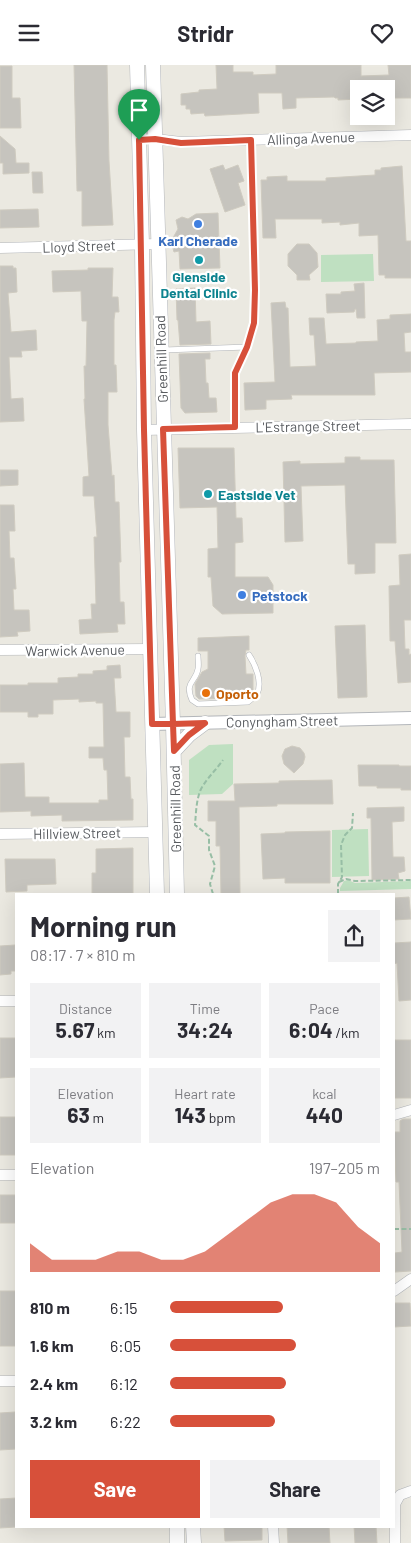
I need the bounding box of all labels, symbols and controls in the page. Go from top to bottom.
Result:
icon: menu [15,19,43,47]
icon: heart [368,19,396,47]
text: Stridr [177,20,234,46]
map controls [350,80,395,125]
button: layers [350,80,395,125]
pin [118,89,160,140]
icon: arrive [125,96,153,124]
street label: Allinga Avenue [267,128,355,148]
marker: Karl Cherade [192,218,204,230]
place label: Karl Cherade [158,232,238,249]
street label: Lloyd Street [42,236,116,256]
marker: Glenside Dental Clinic [193,254,205,266]
place label: Glenside Dental Clinic [160,268,238,301]
street label: Greenhill Road [151,315,171,403]
street label: L'Estrange Street [255,417,361,435]
place label: Eastside Vet [218,486,296,503]
marker: Eastside Vet [202,488,214,500]
place label: Petstock [252,587,308,604]
marker: Petstock [236,589,248,601]
street label: Warwick Avenue [25,641,125,659]
place label: Oporto [216,685,259,702]
marker: Oporto [200,687,212,699]
street label: Conyngham Street [226,712,338,730]
street label: Greenhill Road [166,765,184,853]
street label: Hillview Street [33,824,121,842]
text: Morning run [30,909,177,943]
button: share [328,910,380,962]
text: 08:17 · 7 × 810 m [30,945,135,964]
text: Distance [59,1000,112,1017]
text: Time [190,1000,220,1017]
text: Pace [309,1000,339,1017]
text: 5.67 [56,1017,94,1042]
text: 34:24 [177,1017,233,1042]
text: 6:04 [289,1017,333,1042]
text: km [94,1024,116,1041]
text: /km [333,1024,360,1041]
text: Elevation [57,1085,114,1102]
text: Heart rate [174,1085,236,1102]
text: kcal [312,1085,337,1102]
text: 63 [67,1102,90,1127]
text: 143 [174,1102,206,1127]
text: 440 [306,1102,343,1127]
text: m [90,1109,104,1126]
text: bpm [206,1109,236,1126]
text: Elevation [30,1158,94,1177]
text: 197–205 m [309,1158,380,1177]
text: 810 m [30,1298,70,1317]
text: 6:15 [110,1298,138,1317]
text: 1.6 km [30,1336,74,1355]
text: 6:05 [110,1336,141,1355]
text: 2.4 km [30,1374,78,1393]
text: 6:12 [110,1374,138,1393]
text: 3.2 km [30,1412,77,1431]
text: 6:22 [110,1412,141,1431]
button: Save [30,1460,200,1518]
button: Share [210,1460,380,1518]

